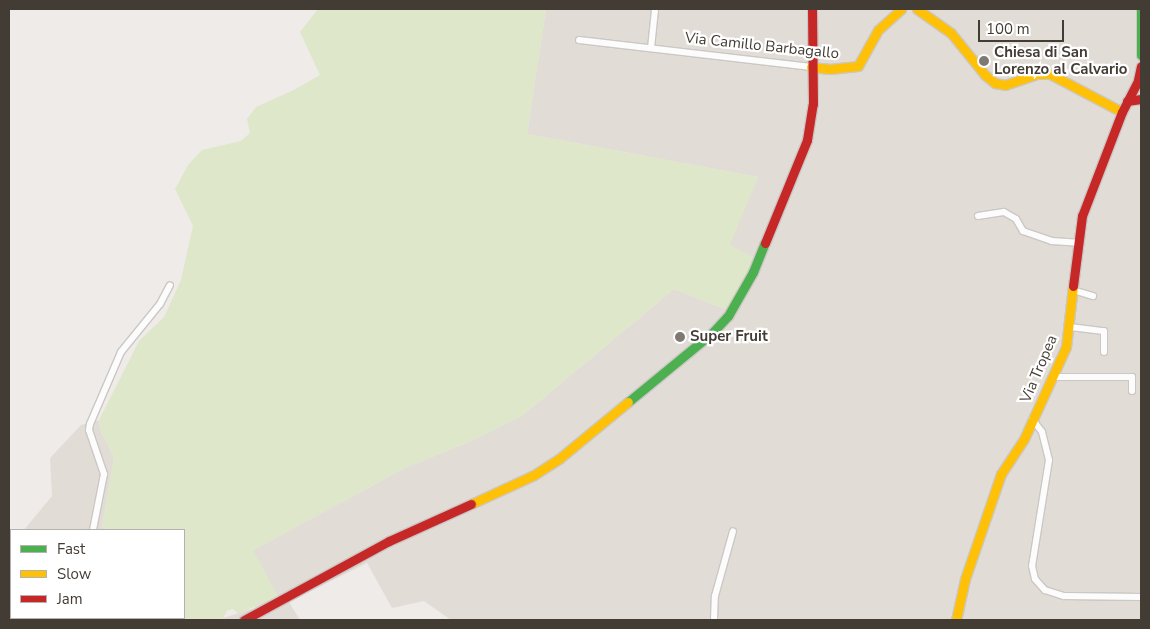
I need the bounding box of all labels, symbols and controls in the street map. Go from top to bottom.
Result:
scale bar [980,10,1066,42]
text: 100 m [986,19,1030,39]
street label: Via Camillo Barbagallo [684,29,840,63]
place label: Chiesa di San Lorenzo al Calvario [994,43,1127,78]
marker: Chiesa di San Lorenzo al Calvario [978,55,990,67]
place label: Super Fruit [690,328,768,346]
marker: Super Fruit [674,331,686,343]
street label: Via Tropea [1017,332,1061,406]
legend [10,529,185,619]
text: Fast [57,539,85,559]
text: Slow [57,564,91,584]
text: Jam [57,589,83,609]

